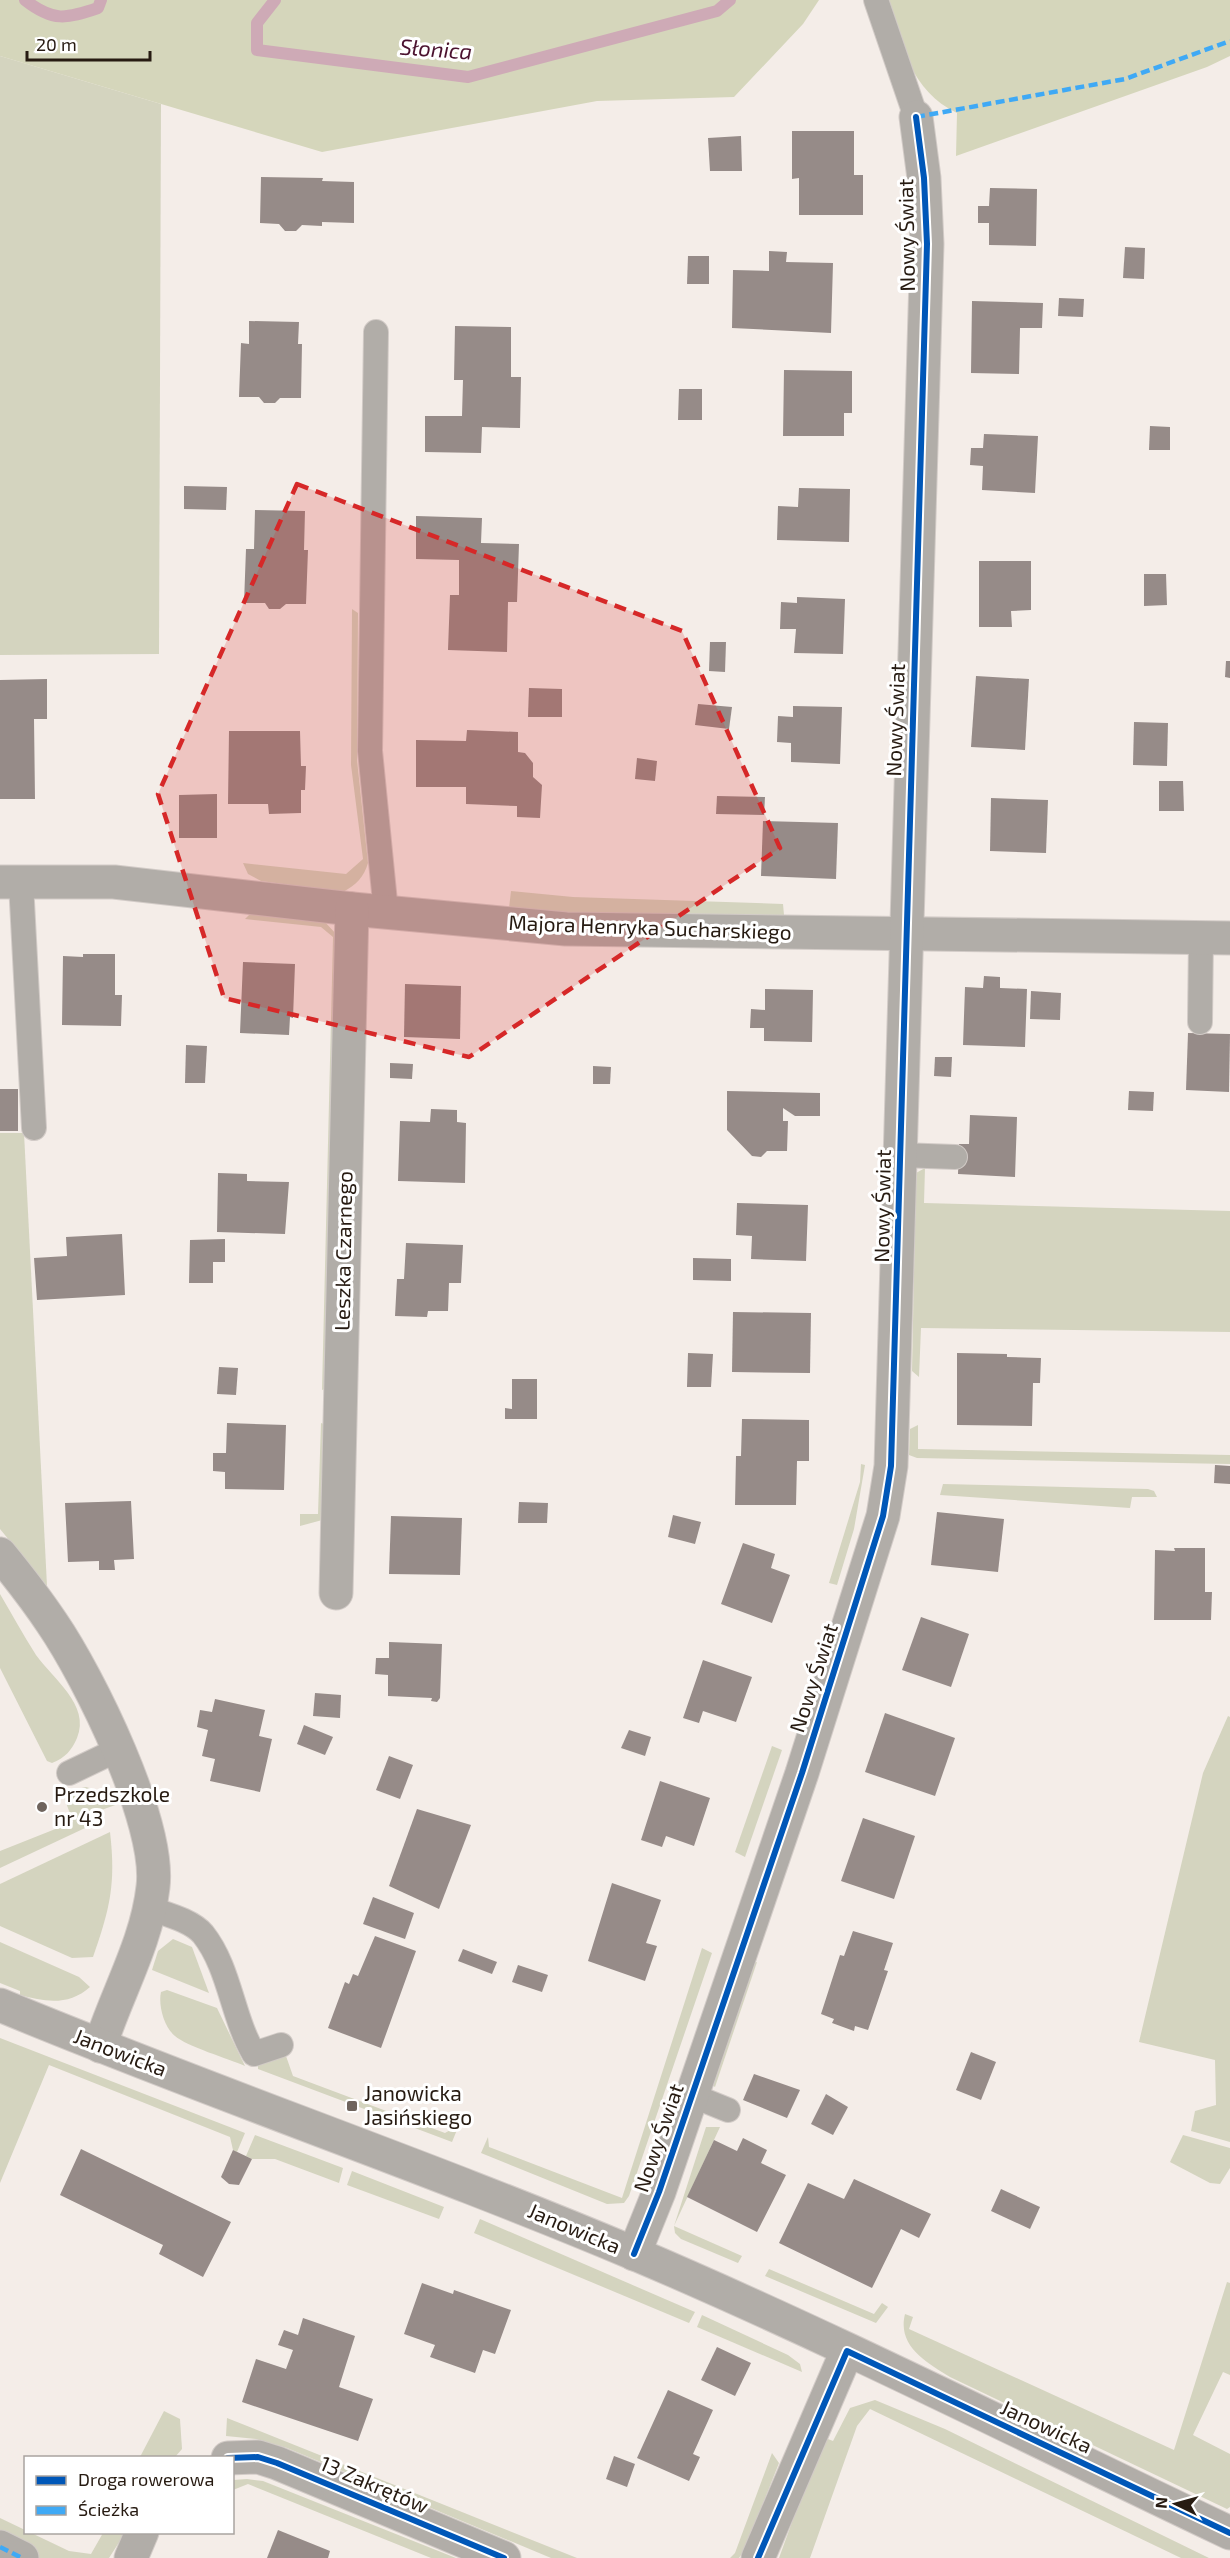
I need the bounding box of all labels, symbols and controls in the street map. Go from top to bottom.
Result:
scale bar [27,24,150,62]
text: 20 m [36,33,77,55]
water label: Słonica [399,33,473,64]
street label: Nowy Świat [892,178,919,292]
street label: Nowy Świat [880,663,909,777]
street label: Majora Henryka Sucharskiego [508,909,792,945]
street label: Nowy Świat [868,1149,895,1263]
street label: Leszka Czarnego [329,1171,356,1331]
street label: Nowy Świat [783,1620,842,1735]
place label: Przedszkole nr 43 [54,1781,170,1830]
marker: Przedszkole nr 43 [35,1800,49,1814]
street label: Janowicka [70,2022,171,2081]
place label: Janowicka Jasińskiego [364,2080,472,2129]
street label: Nowy Świat [627,2080,688,2195]
marker: Janowicka Jasińskiego [345,2099,359,2113]
street label: Janowicka [525,2197,624,2258]
street label: Janowicka [997,2394,1096,2458]
street label: 13 Zakrętów [317,2450,433,2518]
legend [24,2456,234,2534]
text: Droga rowerowa [78,2468,214,2490]
north arrow [1146,2474,1206,2534]
text: N [1151,2496,1171,2509]
text: Ścieżka [78,2498,139,2520]

